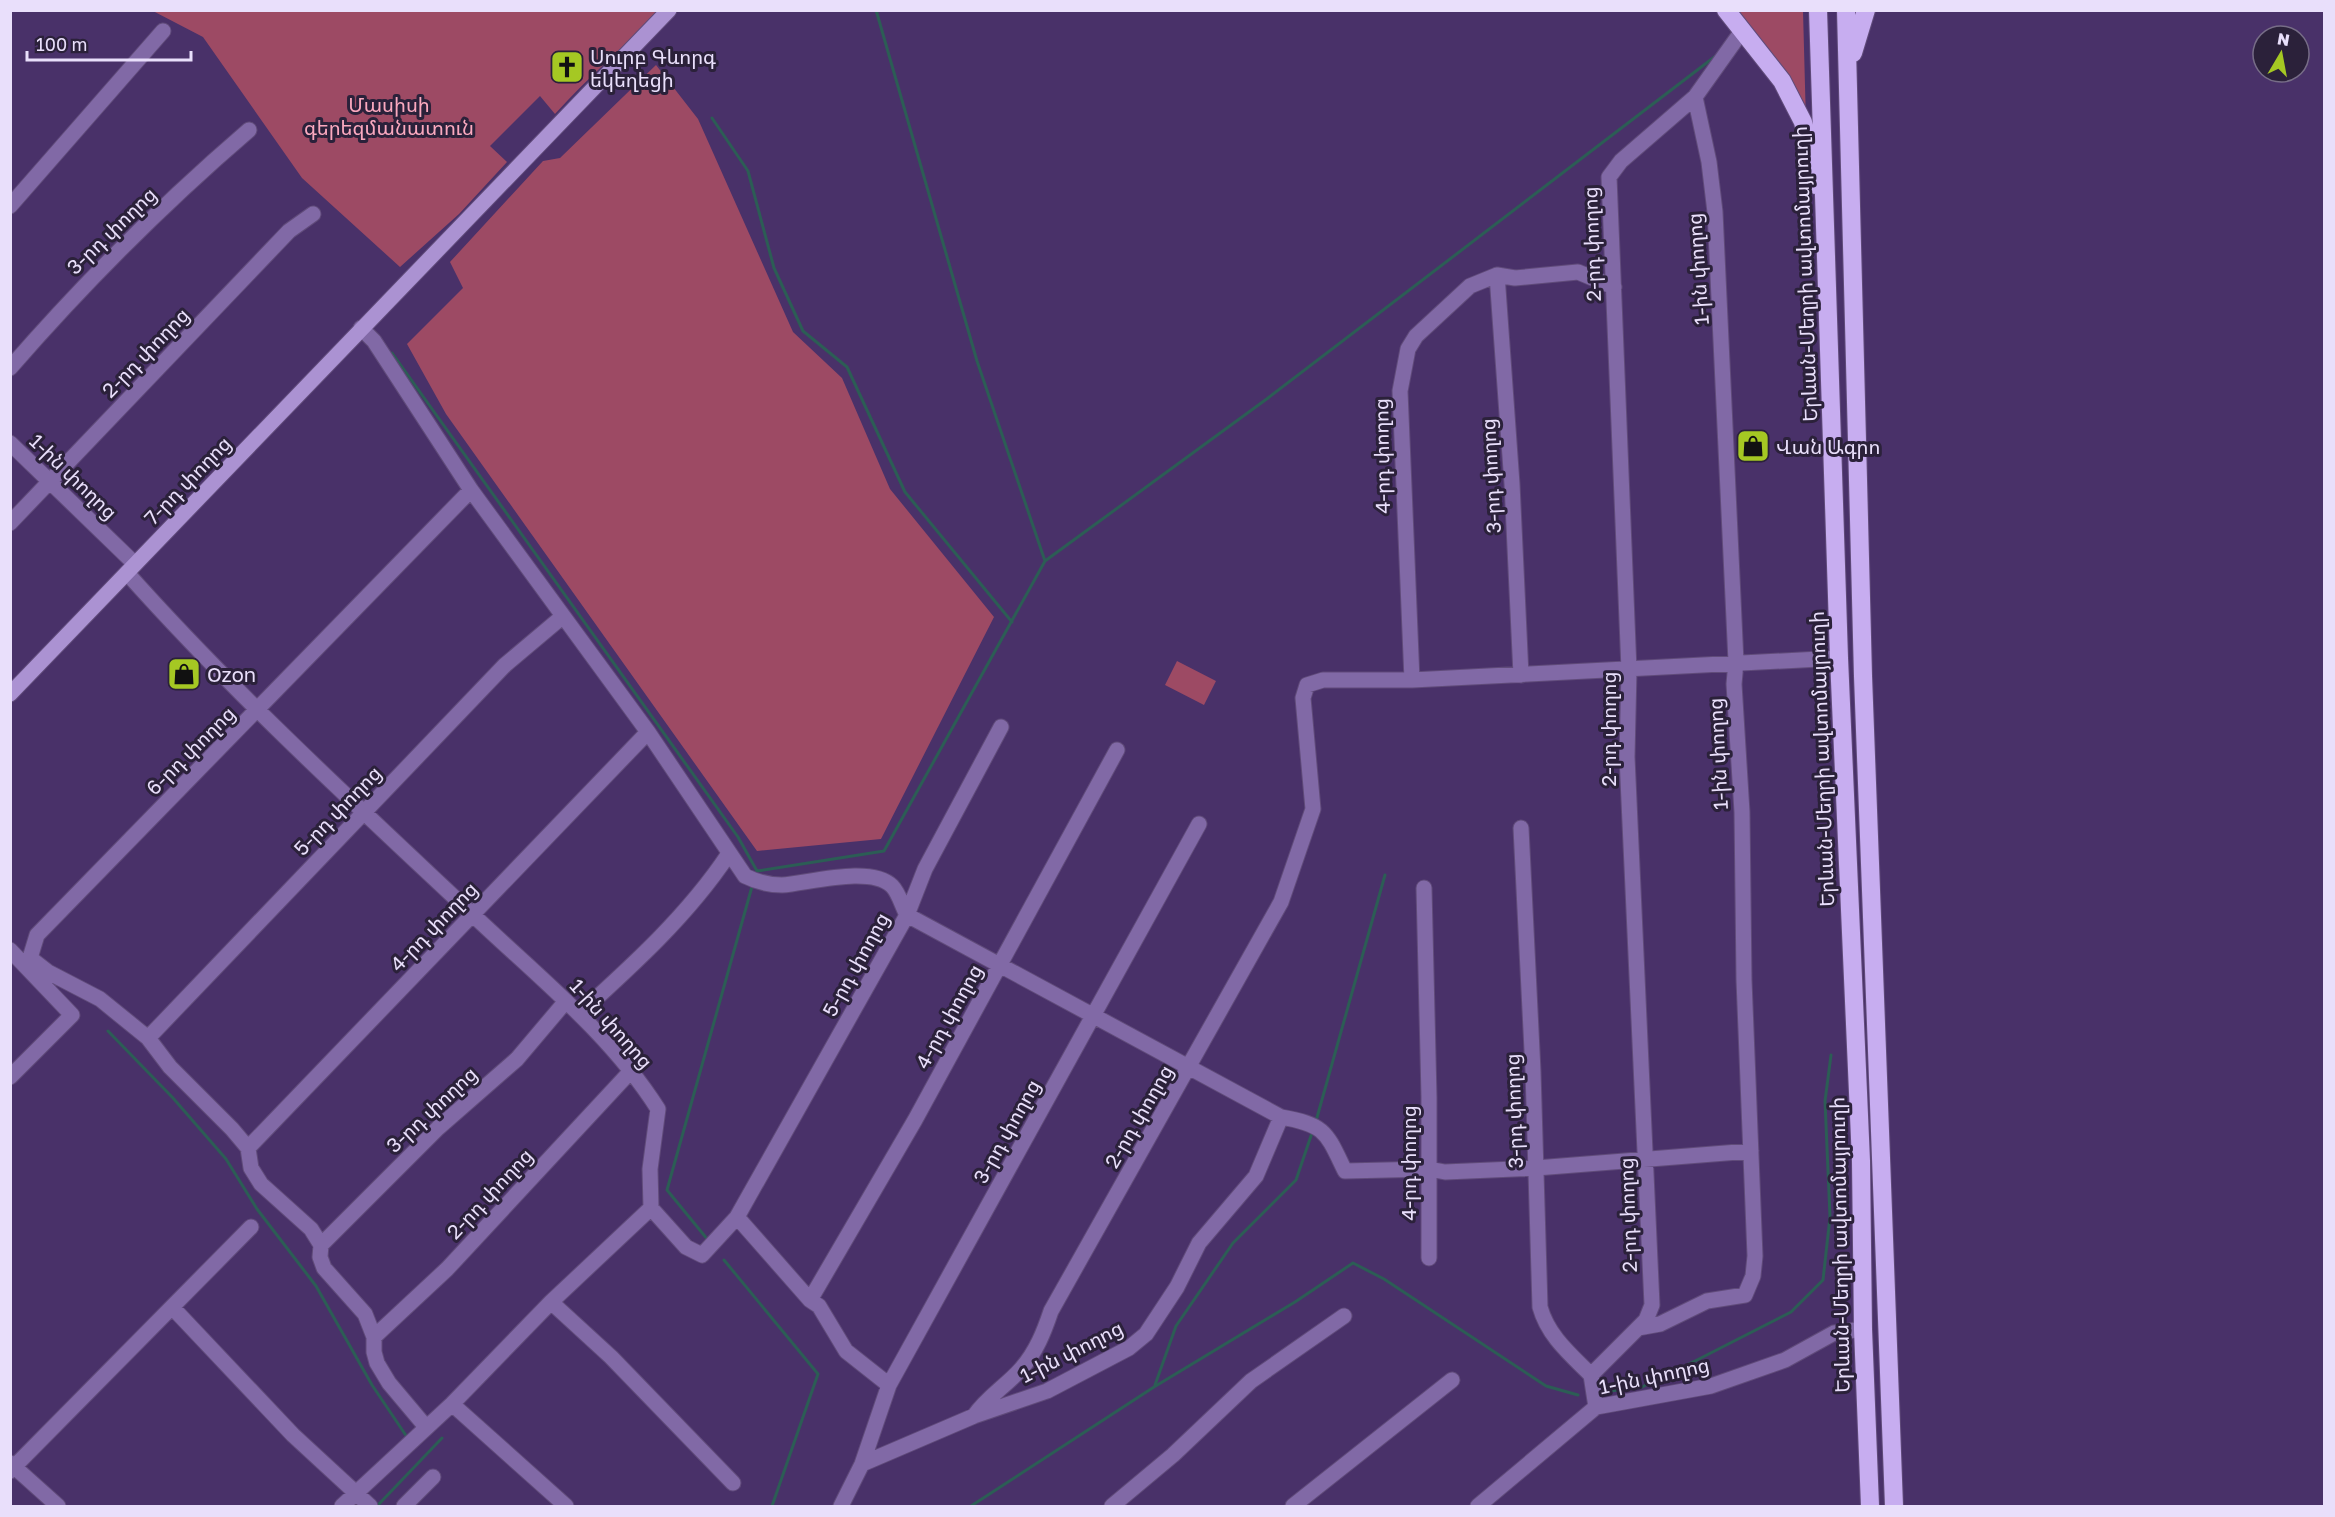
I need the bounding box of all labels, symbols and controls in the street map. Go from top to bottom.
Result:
scale bar [27,24,190,62]
north arrow [2251,24,2311,84]
text: N [2276,28,2291,50]
text: 100 m [36,33,87,55]
place label: Սուրբ Գևորգ եկեղեցի [590,44,716,92]
church icon: Սուրբ Գևորգ եկեղեցի [549,49,585,85]
park label: Մասիսի գերեզմանատուն [304,92,474,140]
street label: Երևան-Մեղրի ավտոմայրուղի [1787,126,1822,422]
street label: 3-րդ փողոց [61,181,161,279]
street label: 2-րդ փողոց [1577,186,1606,302]
street label: 1-ին փողոց [1681,212,1714,326]
street label: 2-րդ փողոց [96,302,194,402]
street label: 4-րդ փողոց [1368,398,1395,514]
street label: 3-րդ փողոց [1475,418,1506,534]
street label: 1-ին փողոց [25,428,123,524]
shop icon: Վան Ագրո [1735,428,1771,464]
street label: 7-րդ փողոց [139,431,236,530]
place label: Վան Ագրո [1776,434,1880,459]
street label: Երևան-Մեղրի ավտոմայրուղի [1804,611,1839,907]
shop icon: Ozon [166,656,202,692]
place label: Ozon [207,662,256,686]
street label: 2-րդ փողոց [1596,672,1621,786]
street label: 1-ին փողոց [1702,697,1733,811]
street label: 6-րդ փողոց [141,701,240,800]
street label: 5-րդ փողոց [288,760,386,860]
street label: 4-րդ փողոց [384,876,482,977]
street label: 5-րդ փողոց [817,908,894,1021]
street label: 4-րդ փողոց [909,960,987,1073]
street label: 1-ին փողոց [565,973,658,1073]
street label: 3-րդ փողոց [1499,1053,1528,1169]
street label: 2-րդ փողոց [1099,1060,1178,1172]
street label: 3-րդ փողոց [381,1061,482,1158]
street label: 3-րդ փողոց [968,1075,1045,1188]
street label: Երևան-Մեղրի ավտոմայրուղի [1824,1097,1855,1393]
street label: 4-րդ փողոց [1396,1105,1421,1221]
street label: 2-րդ փողոց [441,1143,538,1244]
street label: 2-րդ փողոց [1613,1157,1642,1273]
street label: 1-ին փողոց [1016,1315,1127,1388]
street label: 1-ին փողոց [1597,1352,1712,1399]

